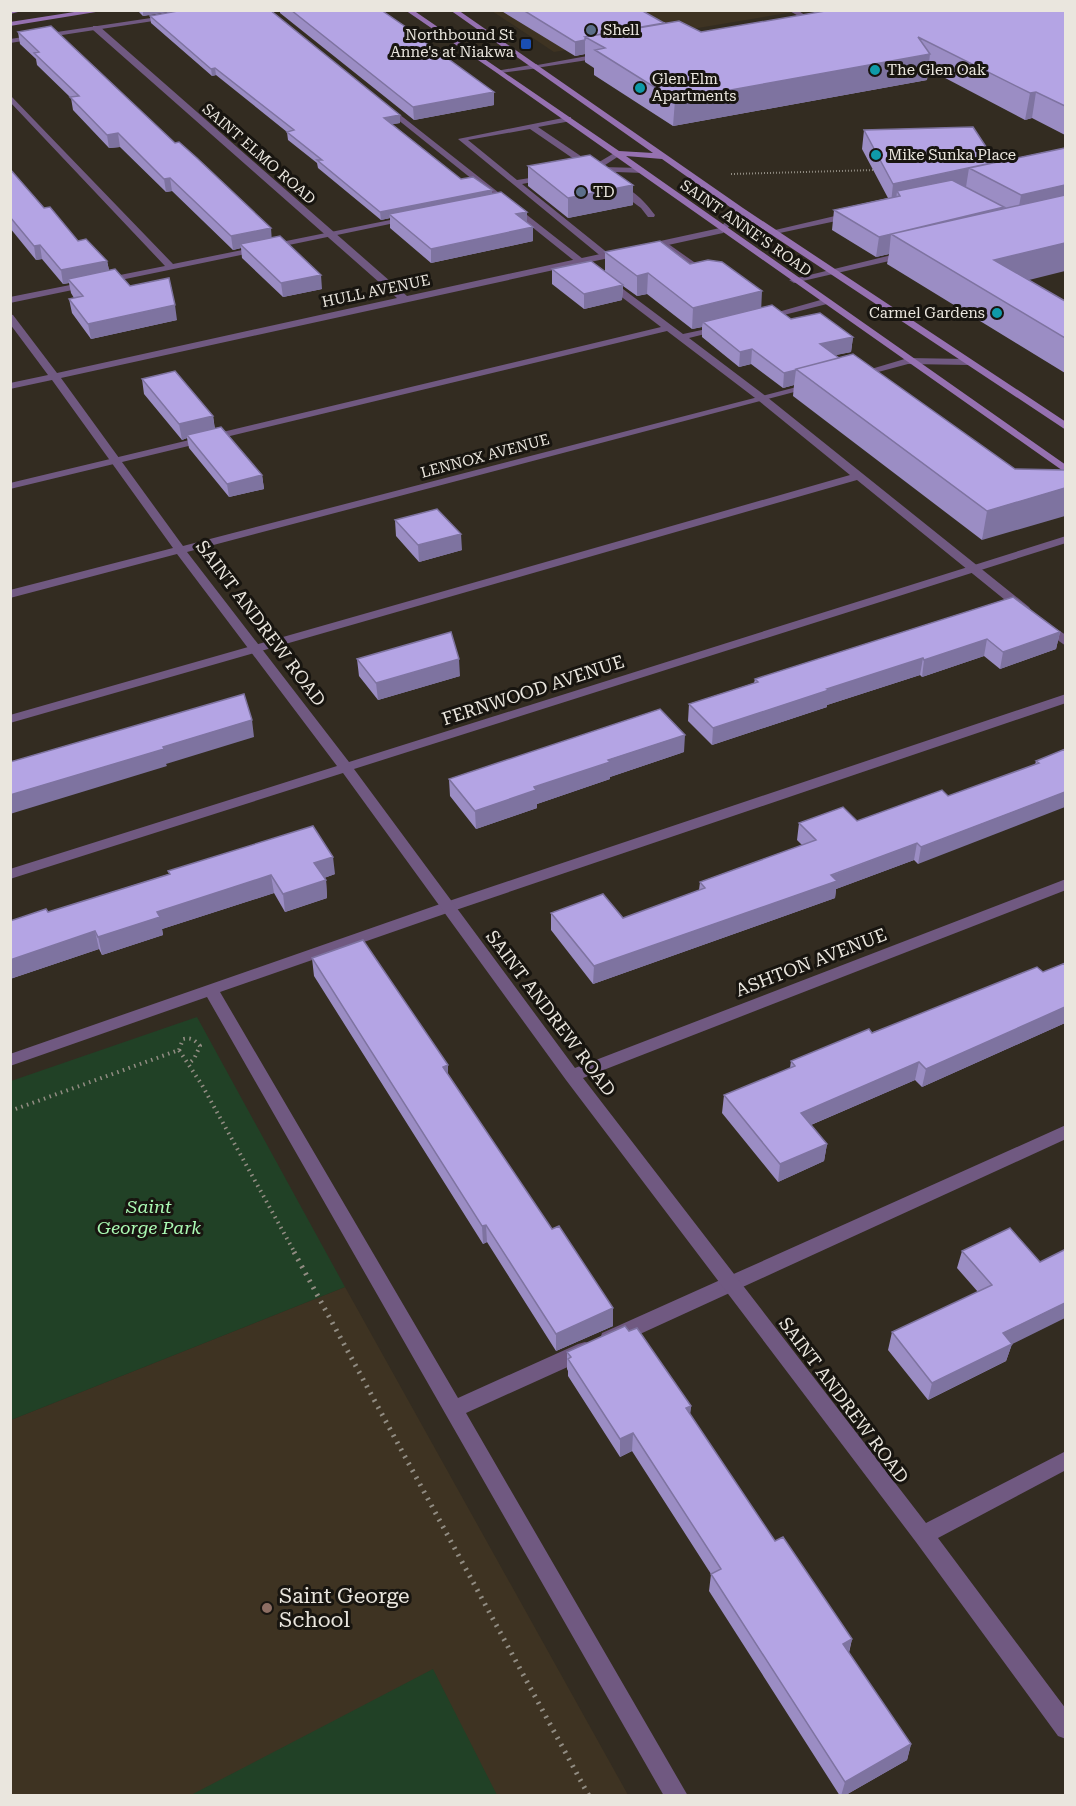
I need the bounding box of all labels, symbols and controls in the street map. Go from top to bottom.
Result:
place label: Shell [603,21,640,39]
marker: Shell [584,23,598,37]
place label: Northbound St Anne's at Niakwa [390,26,514,61]
marker: Northbound St Anne's at Niakwa [519,37,533,51]
place label: The Glen Oak [887,61,987,79]
marker: The Glen Oak [868,63,882,77]
place label: Glen Elm Apartments [652,70,737,105]
marker: Glen Elm Apartments [633,81,647,95]
street label: SAINT ELMO ROAD [199,100,319,208]
place label: Mike Sunka Place [888,146,1016,164]
marker: Mike Sunka Place [869,148,883,162]
street label: SAINT ANNE'S ROAD [677,176,815,280]
place label: TD [593,183,615,201]
marker: TD [574,185,588,199]
street label: HULL AVENUE [320,271,432,311]
place label: Carmel Gardens [869,304,985,322]
marker: Carmel Gardens [990,306,1004,320]
street label: LENNOX AVENUE [419,430,551,482]
street label: SAINT ANDREW ROAD [192,536,330,710]
street label: FERNWOOD AVENUE [439,651,627,729]
street label: ASHTON AVENUE [732,923,890,1001]
street label: SAINT ANDREW ROAD [482,926,620,1100]
park label: Saint George Park [97,1196,201,1238]
street label: SAINT ANDREW ROAD [775,1313,913,1487]
place label: Saint George School [279,1584,410,1632]
marker: Saint George School [260,1601,274,1615]

